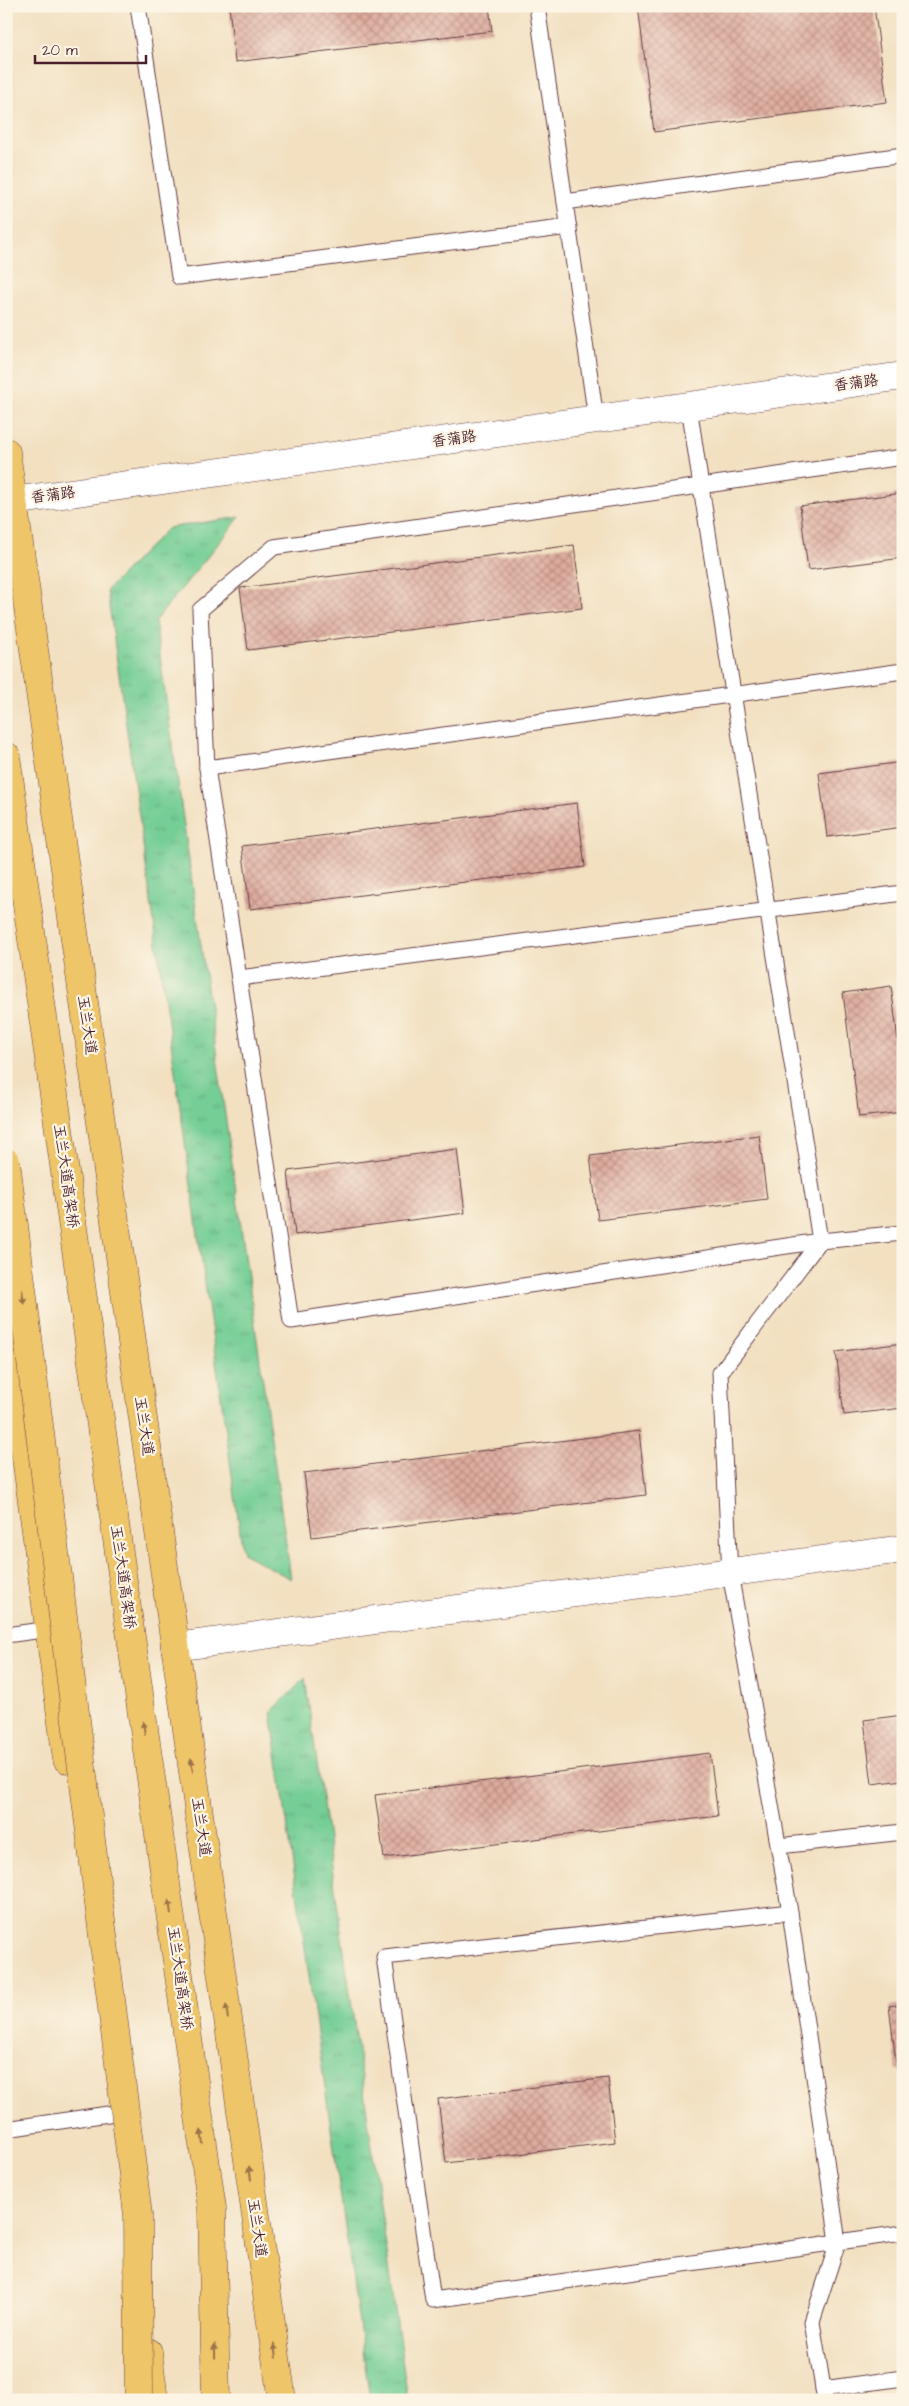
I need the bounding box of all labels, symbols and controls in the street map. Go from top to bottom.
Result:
scale bar [35,32,146,64]
text: 20 m [42,40,78,61]
street label: 香蒲路 [832,369,880,397]
street label: 香蒲路 [430,425,478,453]
street label: 香蒲路 [29,481,77,509]
street label: 玉兰大道 [72,994,102,1056]
street label: 玉兰大道高架桥 [48,1123,84,1229]
one-way arrow [19,1289,27,1305]
street label: 玉兰大道 [129,1395,159,1457]
street label: 玉兰大道高架桥 [105,1524,141,1630]
one-way arrow [140,1720,148,1736]
one-way arrow [188,1756,196,1772]
street label: 玉兰大道 [186,1796,216,1858]
one-way arrow [165,1898,173,1914]
street label: 玉兰大道高架桥 [162,1925,198,2031]
one-way arrow [223,2004,231,2020]
one-way arrow [198,2128,206,2144]
one-way arrow [245,2165,253,2181]
street label: 玉兰大道 [242,2197,272,2259]
one-way arrow [211,2343,219,2359]
one-way arrow [271,2343,279,2359]

